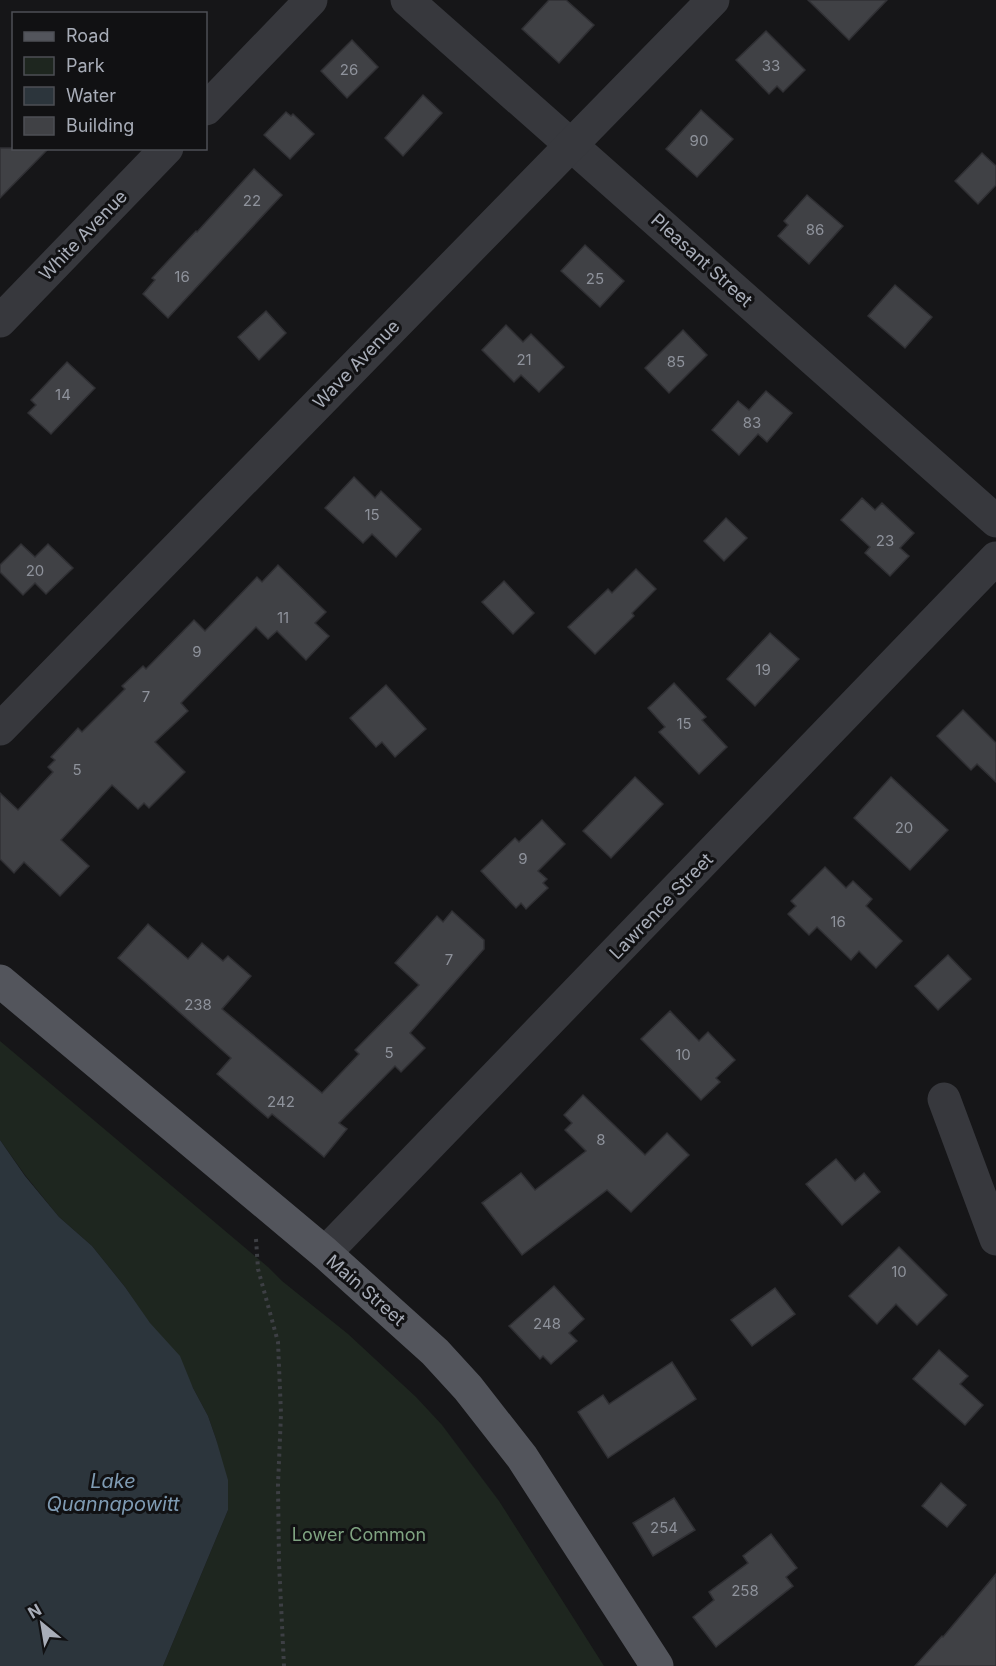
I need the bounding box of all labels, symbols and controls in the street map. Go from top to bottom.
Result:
legend [12,12,207,150]
text: Road [66,25,109,46]
text: Park [66,55,105,76]
house number: 33 [762,56,780,75]
house number: 26 [340,60,358,79]
text: Water [66,85,116,106]
text: Building [66,115,134,136]
house number: 90 [690,131,708,150]
street label: White Avenue [35,186,131,284]
house number: 22 [243,191,261,210]
street label: Pleasant Street [647,209,757,311]
house number: 86 [806,220,824,239]
house number: 16 [174,267,190,286]
house number: 25 [586,269,604,288]
street label: Wave Avenue [308,315,404,413]
house number: 21 [516,350,532,369]
house number: 85 [667,352,685,371]
house number: 14 [55,385,71,404]
house number: 83 [743,413,761,432]
house number: 15 [364,505,380,524]
house number: 23 [876,531,894,550]
house number: 20 [26,561,44,580]
house number: 11 [277,608,289,627]
house number: 9 [192,642,202,661]
house number: 19 [755,660,771,679]
house number: 7 [142,687,150,706]
house number: 15 [676,714,692,733]
house number: 5 [72,760,82,779]
house number: 20 [895,818,913,837]
house number: 9 [518,849,528,868]
street label: Lawrence Street [605,849,717,963]
house number: 16 [830,912,846,931]
house number: 7 [445,950,453,969]
house number: 238 [184,995,212,1014]
house number: 5 [384,1043,394,1062]
house number: 10 [675,1045,691,1064]
house number: 242 [267,1092,295,1111]
house number: 8 [596,1130,606,1149]
street label: Main Street [322,1250,410,1330]
house number: 10 [891,1262,907,1281]
house number: 248 [533,1314,561,1333]
water label: Lake Quannapowitt [46,1469,180,1516]
house number: 254 [650,1518,678,1537]
park label: Lower Common [292,1524,426,1545]
house number: 258 [731,1581,759,1600]
north arrow [12,1594,72,1654]
text: N [24,1599,45,1623]

